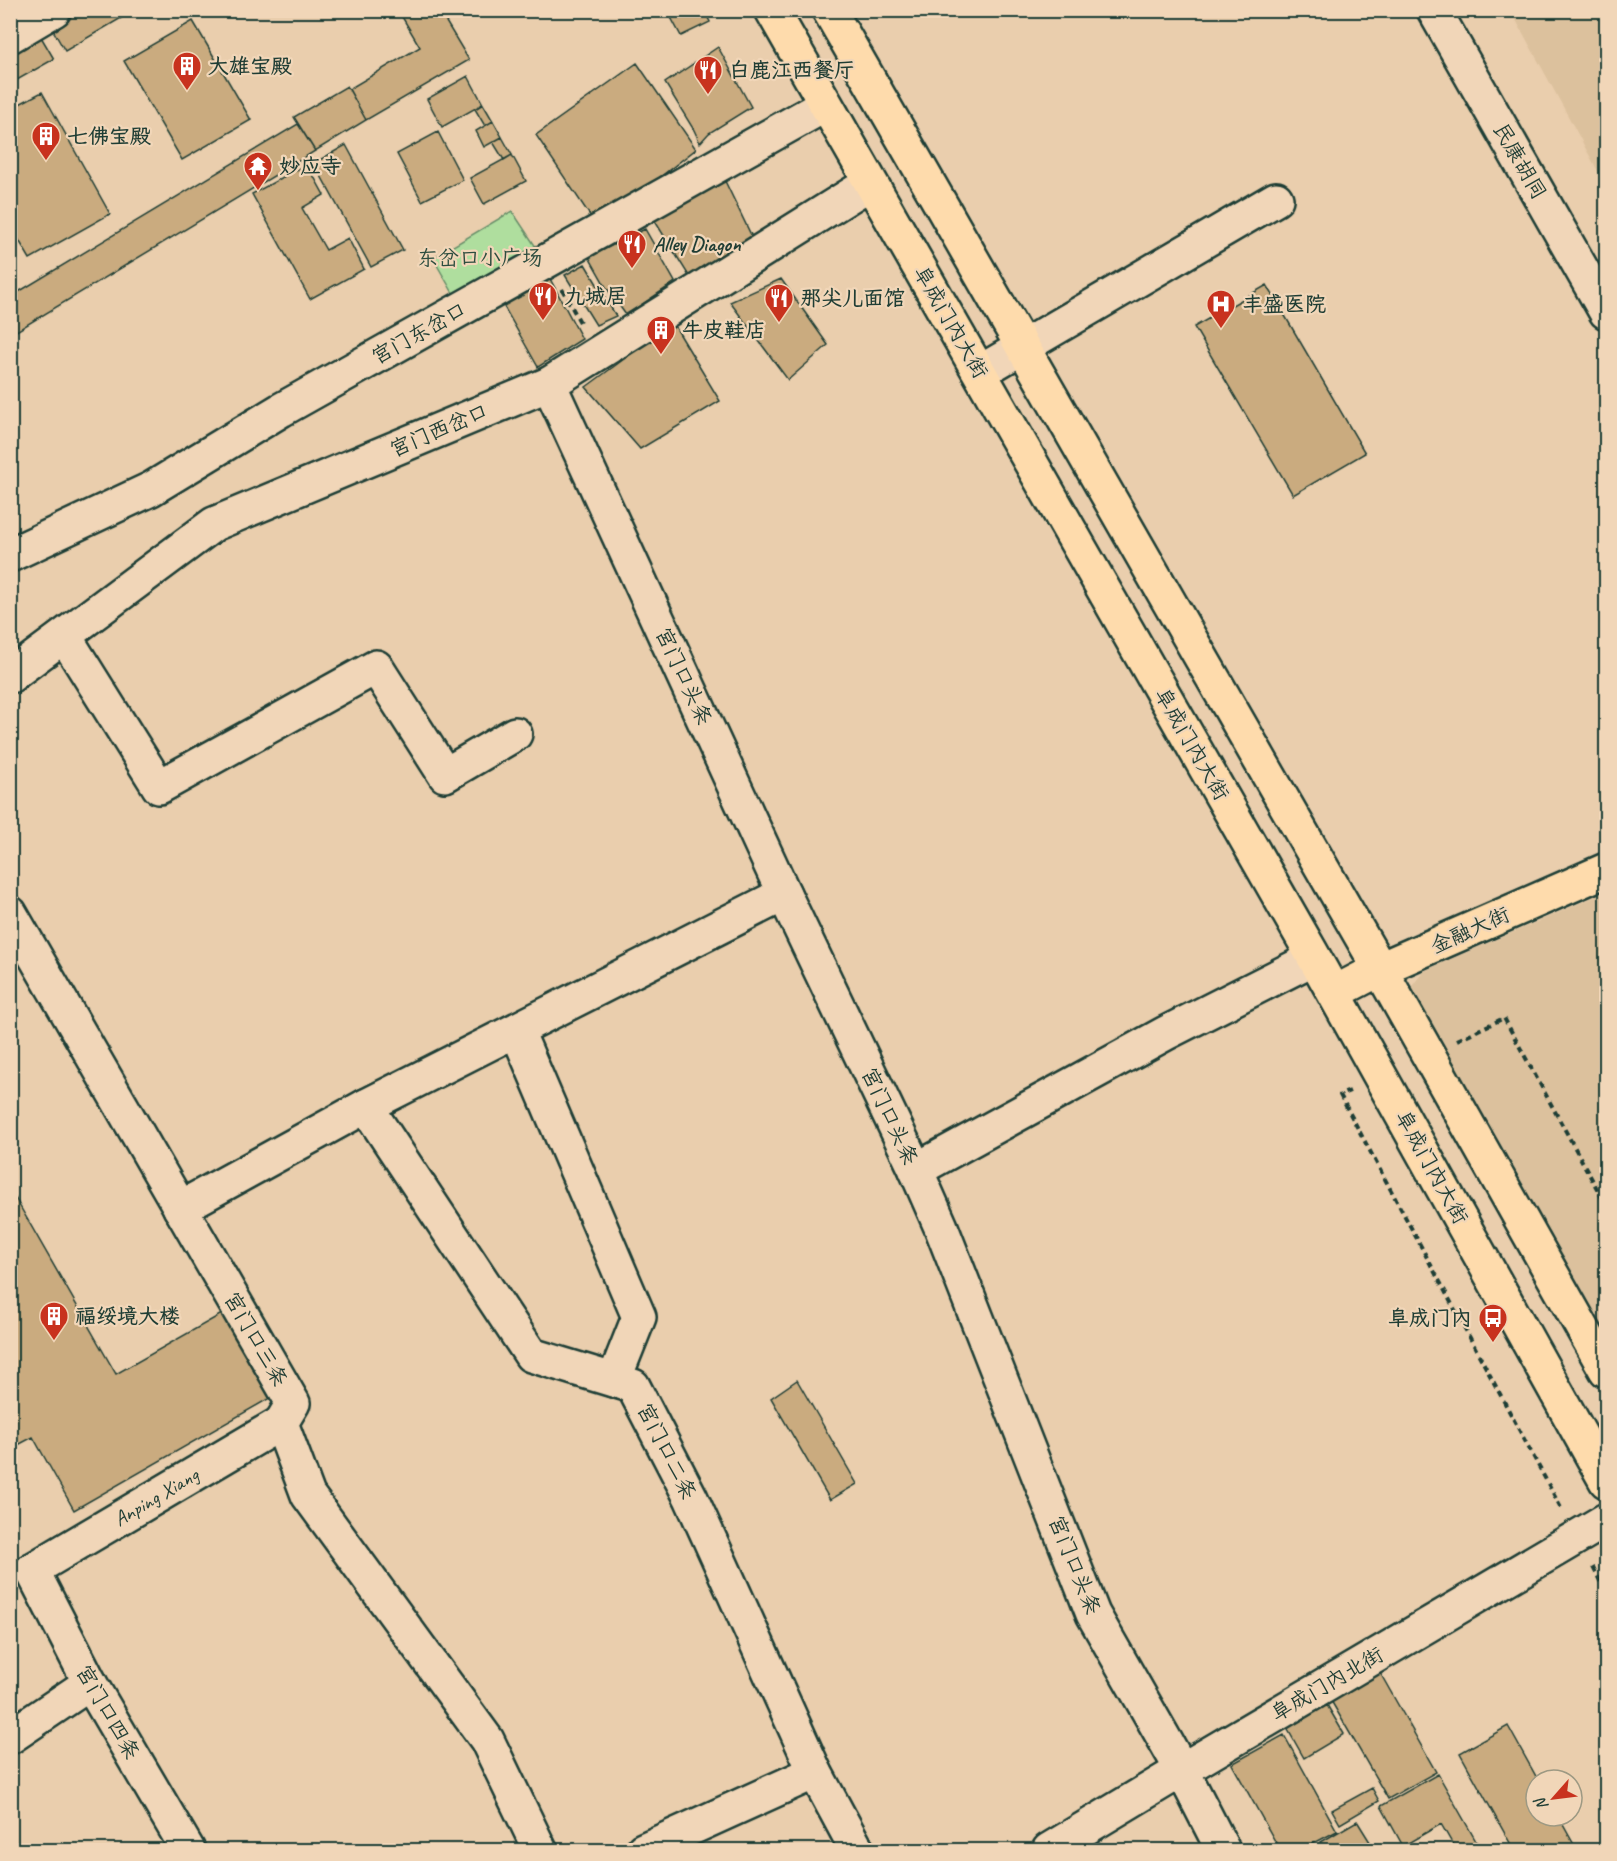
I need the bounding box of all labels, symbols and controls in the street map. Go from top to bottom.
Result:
building icon: 大雄宝殿 [171,50,203,92]
place label: 大雄宝殿 [208,53,292,79]
restaurant icon: 白鹿江西餐厅 [692,54,724,96]
place label: 白鹿江西餐厅 [729,57,855,83]
street label: 民康胡同 [1488,118,1552,204]
building icon: 七佛宝殿 [30,120,62,162]
place label: 七佛宝殿 [67,123,151,149]
temple icon: 妙应寺 [242,150,274,192]
place label: 妙应寺 [279,153,342,179]
restaurant icon: Alley Diagon [616,228,648,270]
place label: Alley Diagon [653,231,741,257]
park label: 东岔口小广场 [417,245,543,271]
street label: 阜成门内大街 [908,261,994,383]
restaurant icon: 九城居 [527,280,559,322]
restaurant icon: 那尖儿面馆 [763,282,795,324]
place label: 九城居 [564,283,627,309]
place label: 那尖儿面馆 [800,285,905,311]
hospital icon: 丰盛医院 [1205,288,1237,330]
place label: 丰盛医院 [1242,291,1326,317]
street label: 宫门东岔口 [367,296,471,370]
building icon: 牛皮鞋店 [645,314,677,356]
place label: 牛皮鞋店 [682,317,766,343]
street label: 宫门西岔口 [386,398,492,462]
street label: 宫门口头条 [650,623,718,729]
street label: 阜成门内大街 [1149,683,1235,805]
street label: 金融大街 [1426,901,1514,959]
street label: 宫门口头条 [856,1063,924,1169]
street label: 阜成门内大街 [1390,1106,1474,1228]
street label: 宫门口三条 [218,1287,294,1391]
building icon: 福绥境大楼 [38,1300,70,1342]
bus stop icon: 阜成门内 [1477,1302,1509,1344]
place label: 福绥境大楼 [75,1303,180,1329]
place label: 阜成门内 [1388,1305,1472,1331]
street label: 宫门口二条 [632,1398,702,1504]
street label: Anping Xiang [109,1461,204,1532]
street label: 宫门口头条 [1043,1511,1107,1619]
street label: 阜成门内北街 [1266,1641,1388,1727]
street label: 宫门口四条 [70,1660,146,1764]
north arrow [1524,1768,1584,1828]
text: N [1529,1793,1553,1814]

